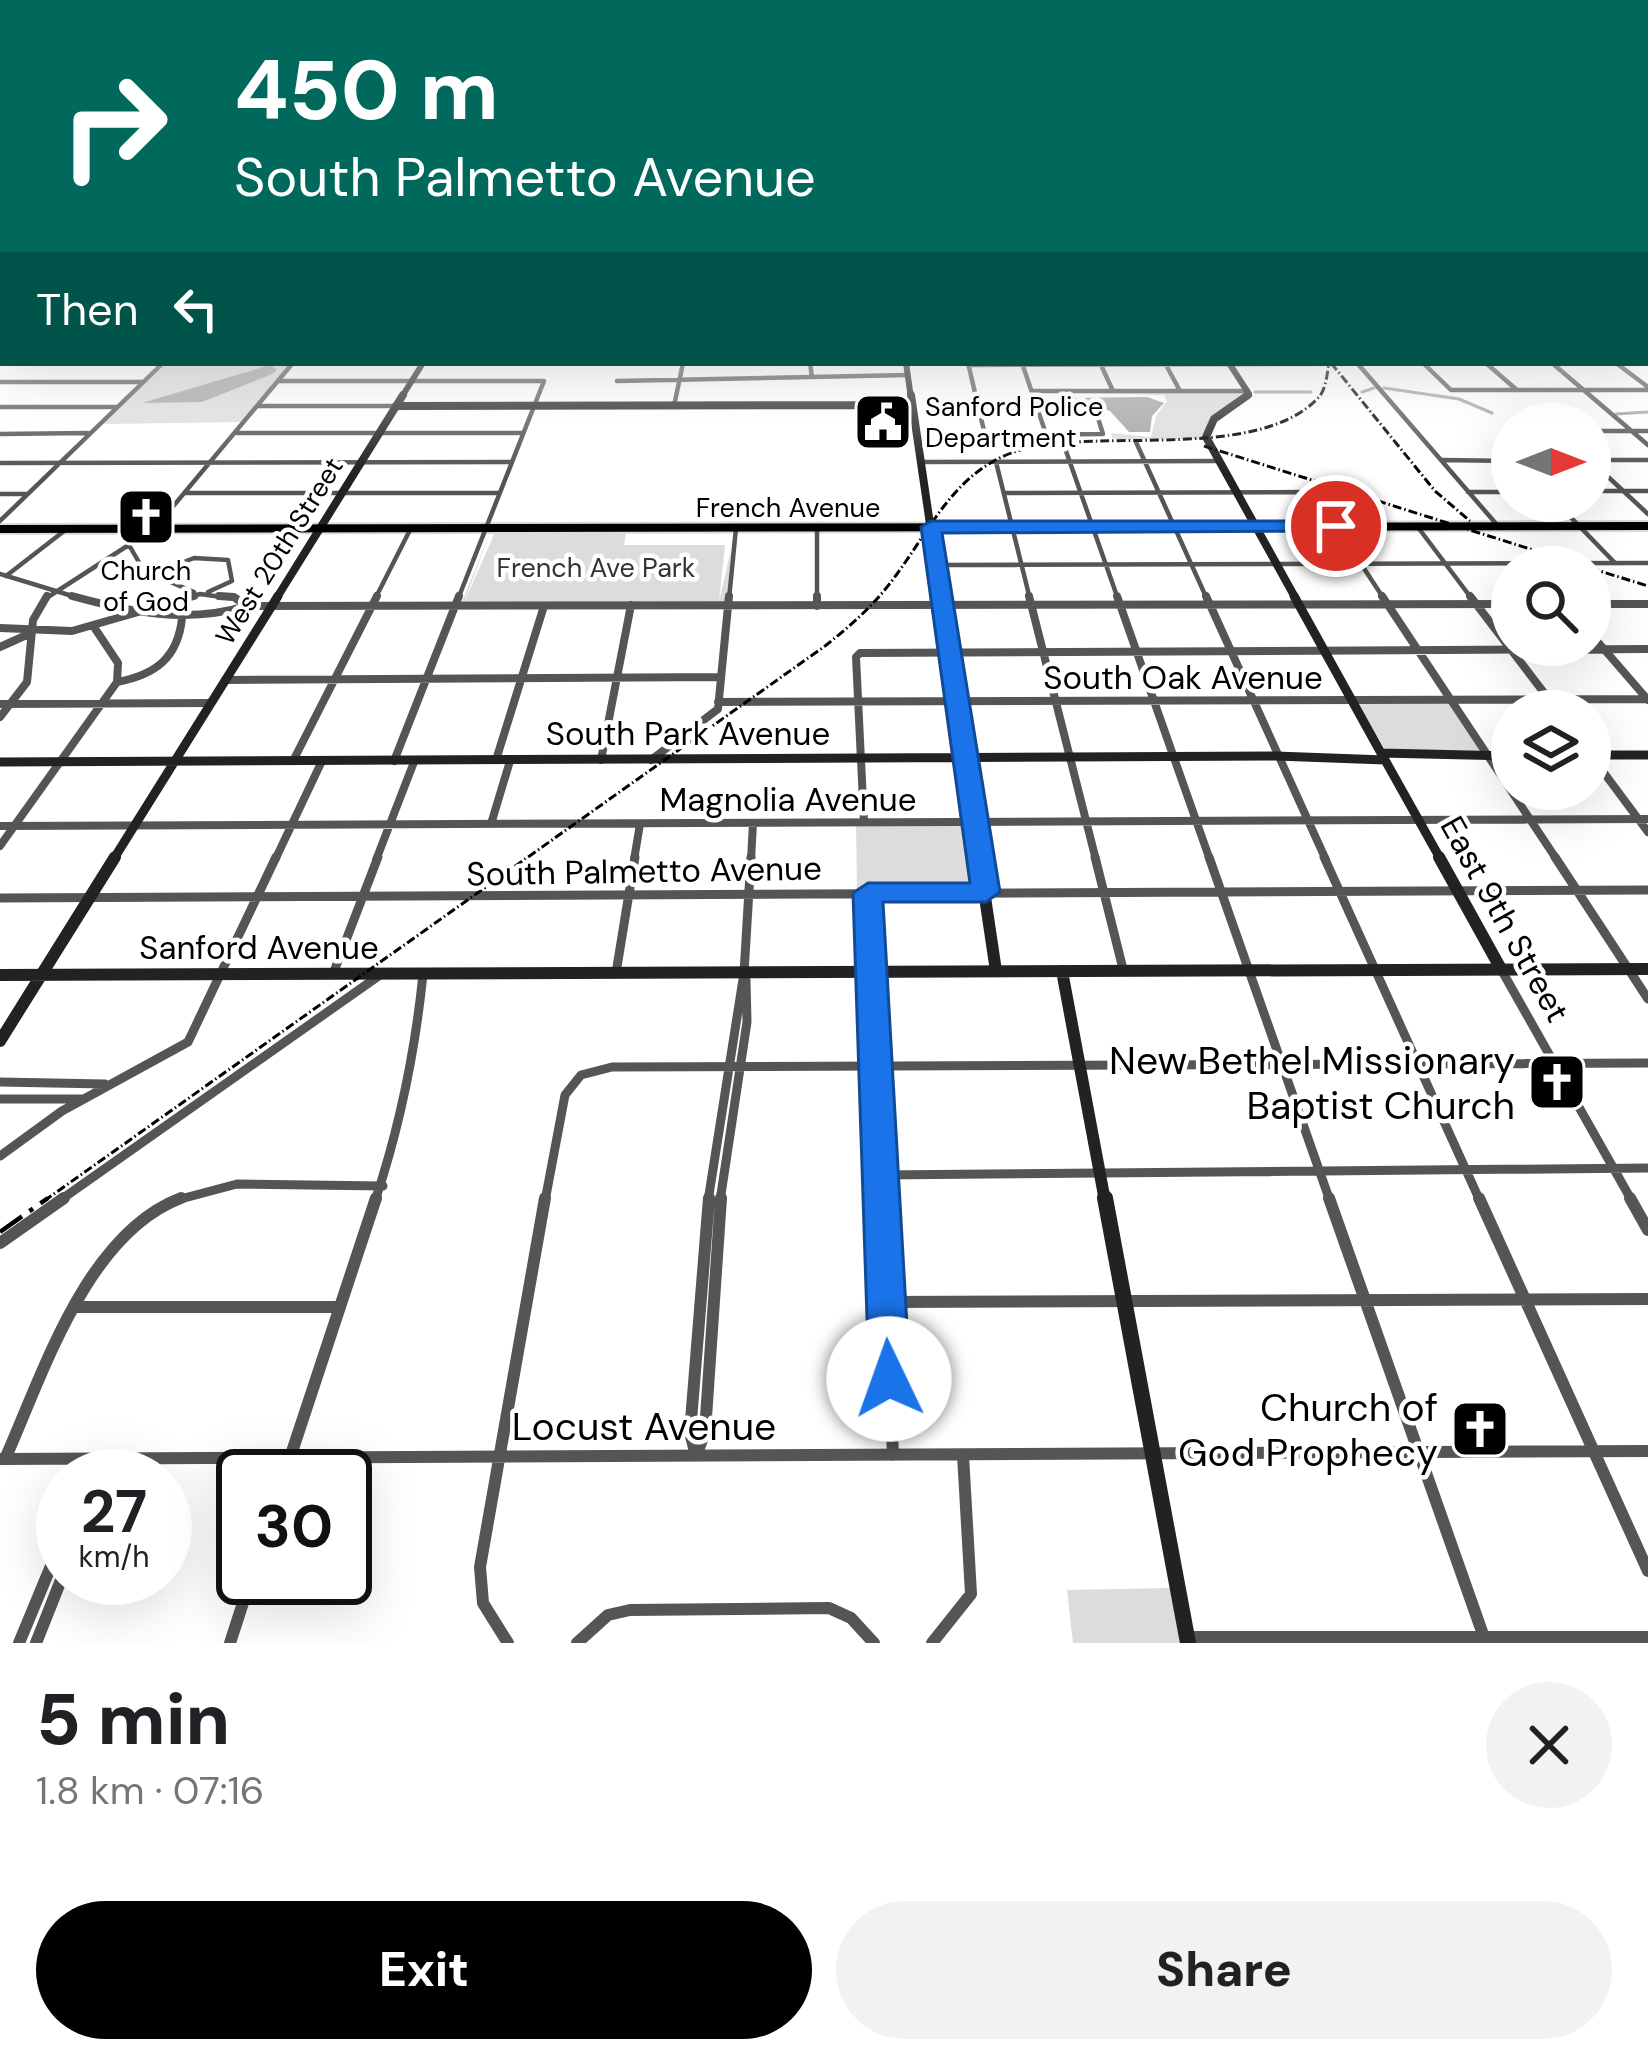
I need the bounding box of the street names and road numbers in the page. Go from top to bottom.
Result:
street label: West 20th Street [207,451,351,651]
street label: French Avenue [696,490,880,525]
street label: South Oak Avenue [1043,656,1323,699]
street label: South Park Avenue [546,712,830,755]
street label: Magnolia Avenue [660,778,916,821]
street label: East 9th Street [1431,808,1579,1030]
street label: South Palmetto Avenue [466,846,822,896]
street label: Sanford Avenue [139,926,379,969]
street label: Locust Avenue [512,1401,776,1452]

